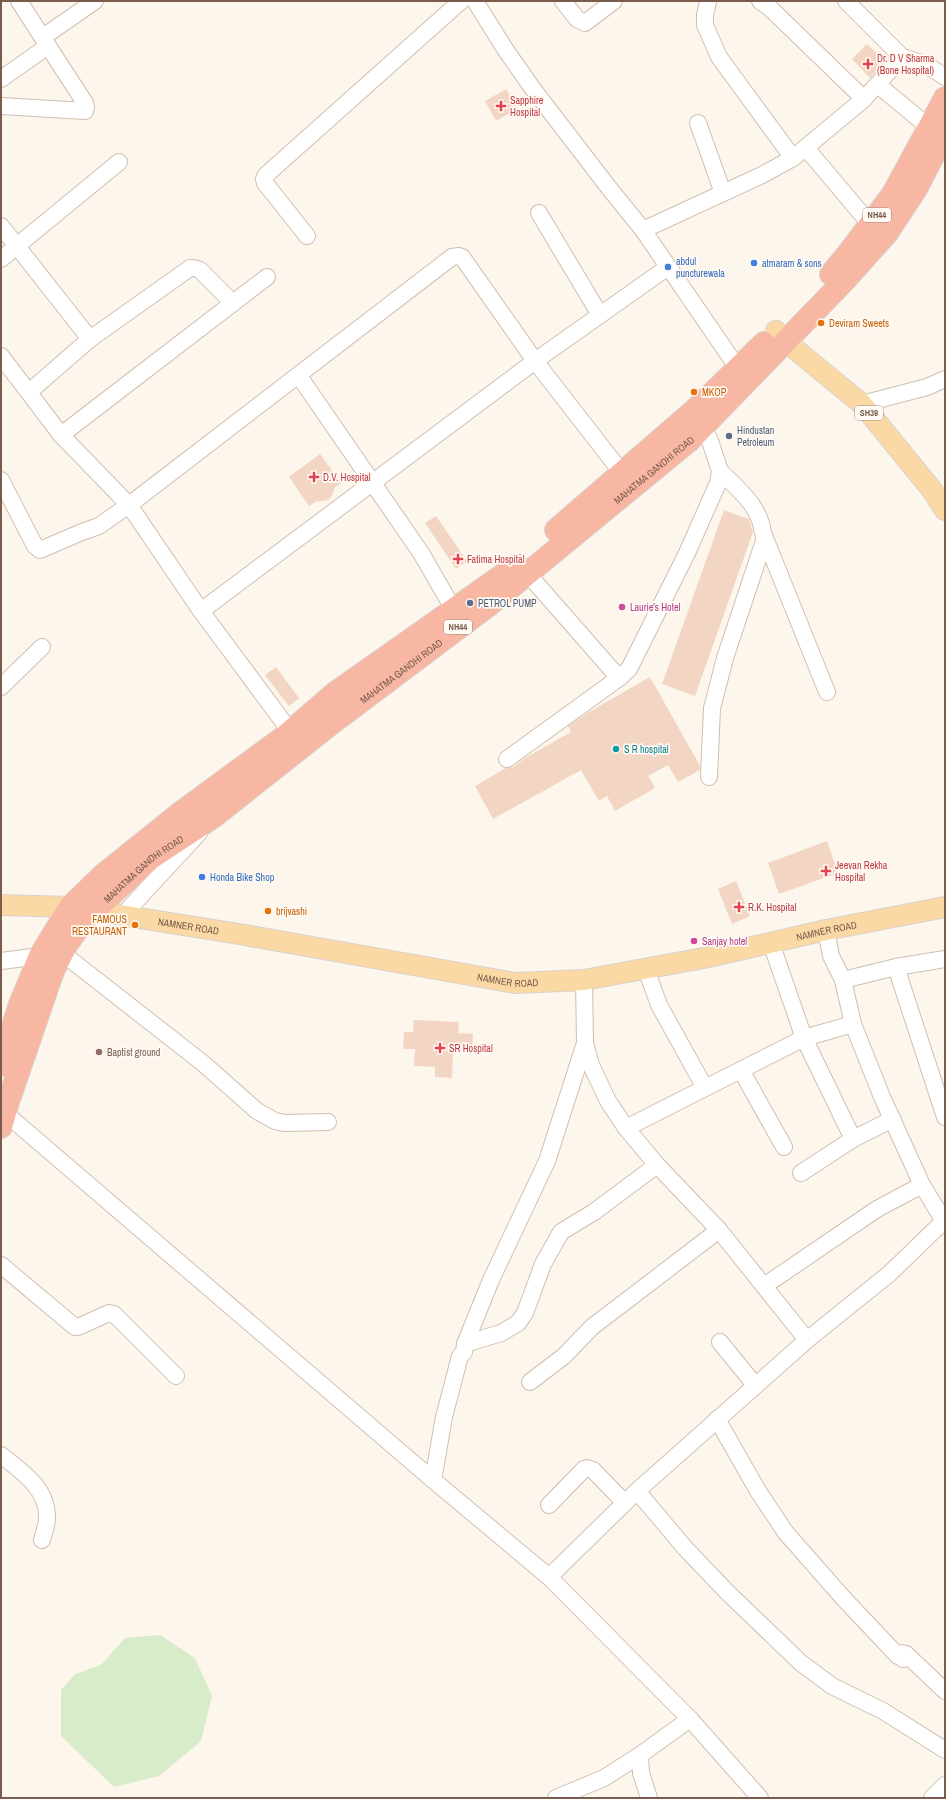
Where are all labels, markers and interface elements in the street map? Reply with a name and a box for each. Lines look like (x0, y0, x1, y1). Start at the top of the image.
place label: Dr. D V Sharma (Bone Hospital) (877, 52, 935, 77)
marker: Dr. D V Sharma (Bone Hospital) (862, 58, 874, 70)
place label: Sapphire Hospital (510, 94, 544, 119)
marker: Sapphire Hospital (495, 100, 507, 112)
road number: NH44 (863, 208, 891, 222)
place label: abdul puncturewala (676, 255, 725, 280)
place label: atmaram & sons (762, 257, 822, 270)
marker: atmaram & sons (749, 258, 759, 268)
marker: abdul puncturewala (663, 262, 673, 272)
place label: Deviram Sweets (829, 317, 889, 330)
marker: Deviram Sweets (816, 318, 826, 328)
place label: MKOP (702, 386, 727, 399)
marker: MKOP (689, 387, 699, 397)
road number: SH39 (855, 406, 883, 420)
place label: Hindustan Petroleum (737, 424, 775, 449)
marker: Hindustan Petroleum (724, 431, 734, 441)
street label: MAHATMA GANDHI ROAD (611, 434, 697, 507)
marker: D.V. Hospital (308, 471, 320, 483)
place label: D.V. Hospital (323, 471, 371, 484)
marker: Fatima Hospital (452, 553, 464, 565)
place label: Fatima Hospital (467, 553, 525, 566)
place label: PETROL PUMP (478, 597, 537, 610)
marker: PETROL PUMP (465, 598, 475, 608)
place label: Laurie's Hotel (630, 601, 681, 614)
marker: Laurie's Hotel (617, 602, 627, 612)
road number: NH44 (444, 620, 472, 634)
street label: MAHATMA GANDHI ROAD (357, 636, 445, 707)
place label: S R hospital (624, 743, 669, 756)
marker: S R hospital (611, 744, 621, 754)
street label: MAHATMA GANDHI ROAD (101, 832, 186, 906)
place label: Jeevan Rekha Hospital (835, 859, 888, 884)
marker: Jeevan Rekha Hospital (820, 865, 832, 877)
place label: Honda Bike Shop (210, 871, 275, 884)
marker: Honda Bike Shop (197, 872, 207, 882)
marker: R.K. Hospital (733, 901, 745, 913)
place label: R.K. Hospital (748, 901, 796, 914)
place label: brijvashi (276, 905, 307, 918)
marker: brijvashi (263, 906, 273, 916)
place label: FAMOUS RESTAURANT (72, 913, 128, 938)
street label: NAMNER ROAD (157, 915, 220, 938)
street label: NAMNER ROAD (795, 918, 858, 944)
marker: FAMOUS RESTAURANT (130, 920, 140, 930)
place label: Sanjay hotel (702, 935, 747, 948)
marker: Sanjay hotel (689, 936, 699, 946)
street label: NAMNER ROAD (476, 970, 539, 990)
marker: SR Hospital (434, 1042, 446, 1054)
place label: SR Hospital (449, 1042, 493, 1055)
place label: Baptist ground (107, 1046, 160, 1059)
marker: Baptist ground (94, 1047, 104, 1057)

